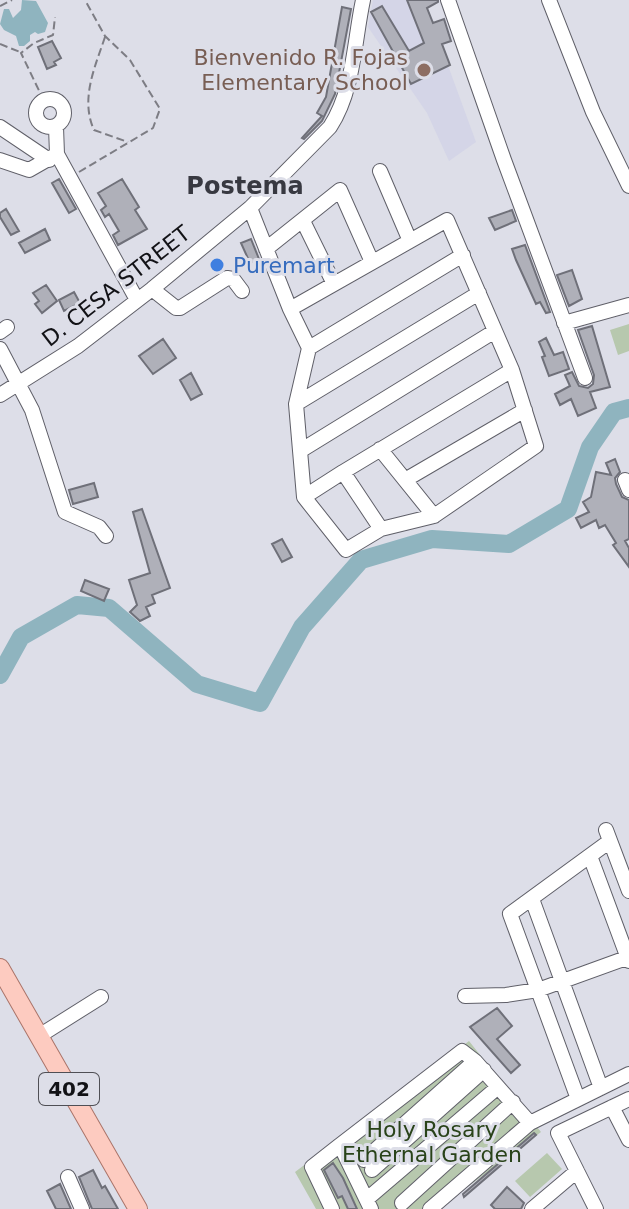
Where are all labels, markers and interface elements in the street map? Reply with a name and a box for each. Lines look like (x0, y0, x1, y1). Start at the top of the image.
place label: Bienvenido R. Fojas Elementary School (193, 45, 408, 95)
marker: Bienvenido R. Fojas Elementary School (415, 61, 433, 79)
district label: Postema (186, 172, 304, 200)
street label: D. CESA STREET (37, 220, 195, 351)
place label: Puremart (233, 253, 335, 278)
marker: Puremart (208, 256, 226, 274)
road number: 402 (39, 1073, 99, 1105)
park label: Holy Rosary Ethernal Garden (342, 1117, 522, 1167)

